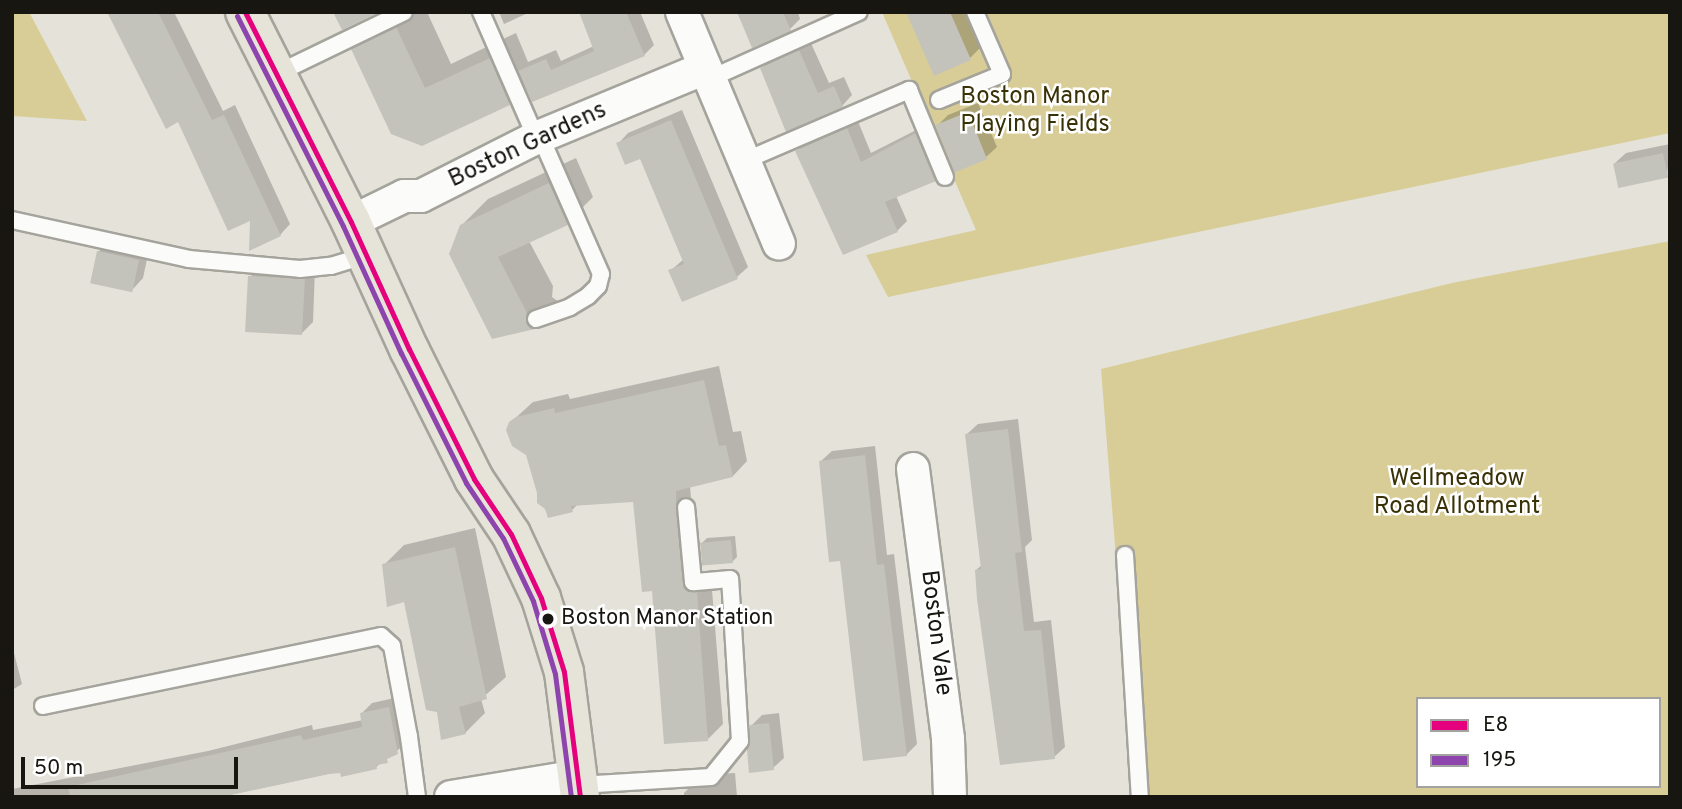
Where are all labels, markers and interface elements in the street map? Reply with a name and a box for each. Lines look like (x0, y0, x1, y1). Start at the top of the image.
park label: Boston Manor Playing Fields (960, 84, 1110, 140)
street label: Boston Gardens (444, 97, 612, 195)
park label: Wellmeadow Road Allotment (1373, 466, 1541, 522)
street label: Boston Vale (913, 568, 957, 698)
place label: Boston Manor Station (561, 606, 773, 632)
marker: Boston Manor Station (541, 612, 555, 626)
legend (1416, 697, 1661, 788)
text: E8 (1483, 712, 1508, 739)
scale bar (24, 742, 242, 786)
text: 195 (1483, 747, 1516, 774)
text: 50 m (34, 755, 83, 782)

